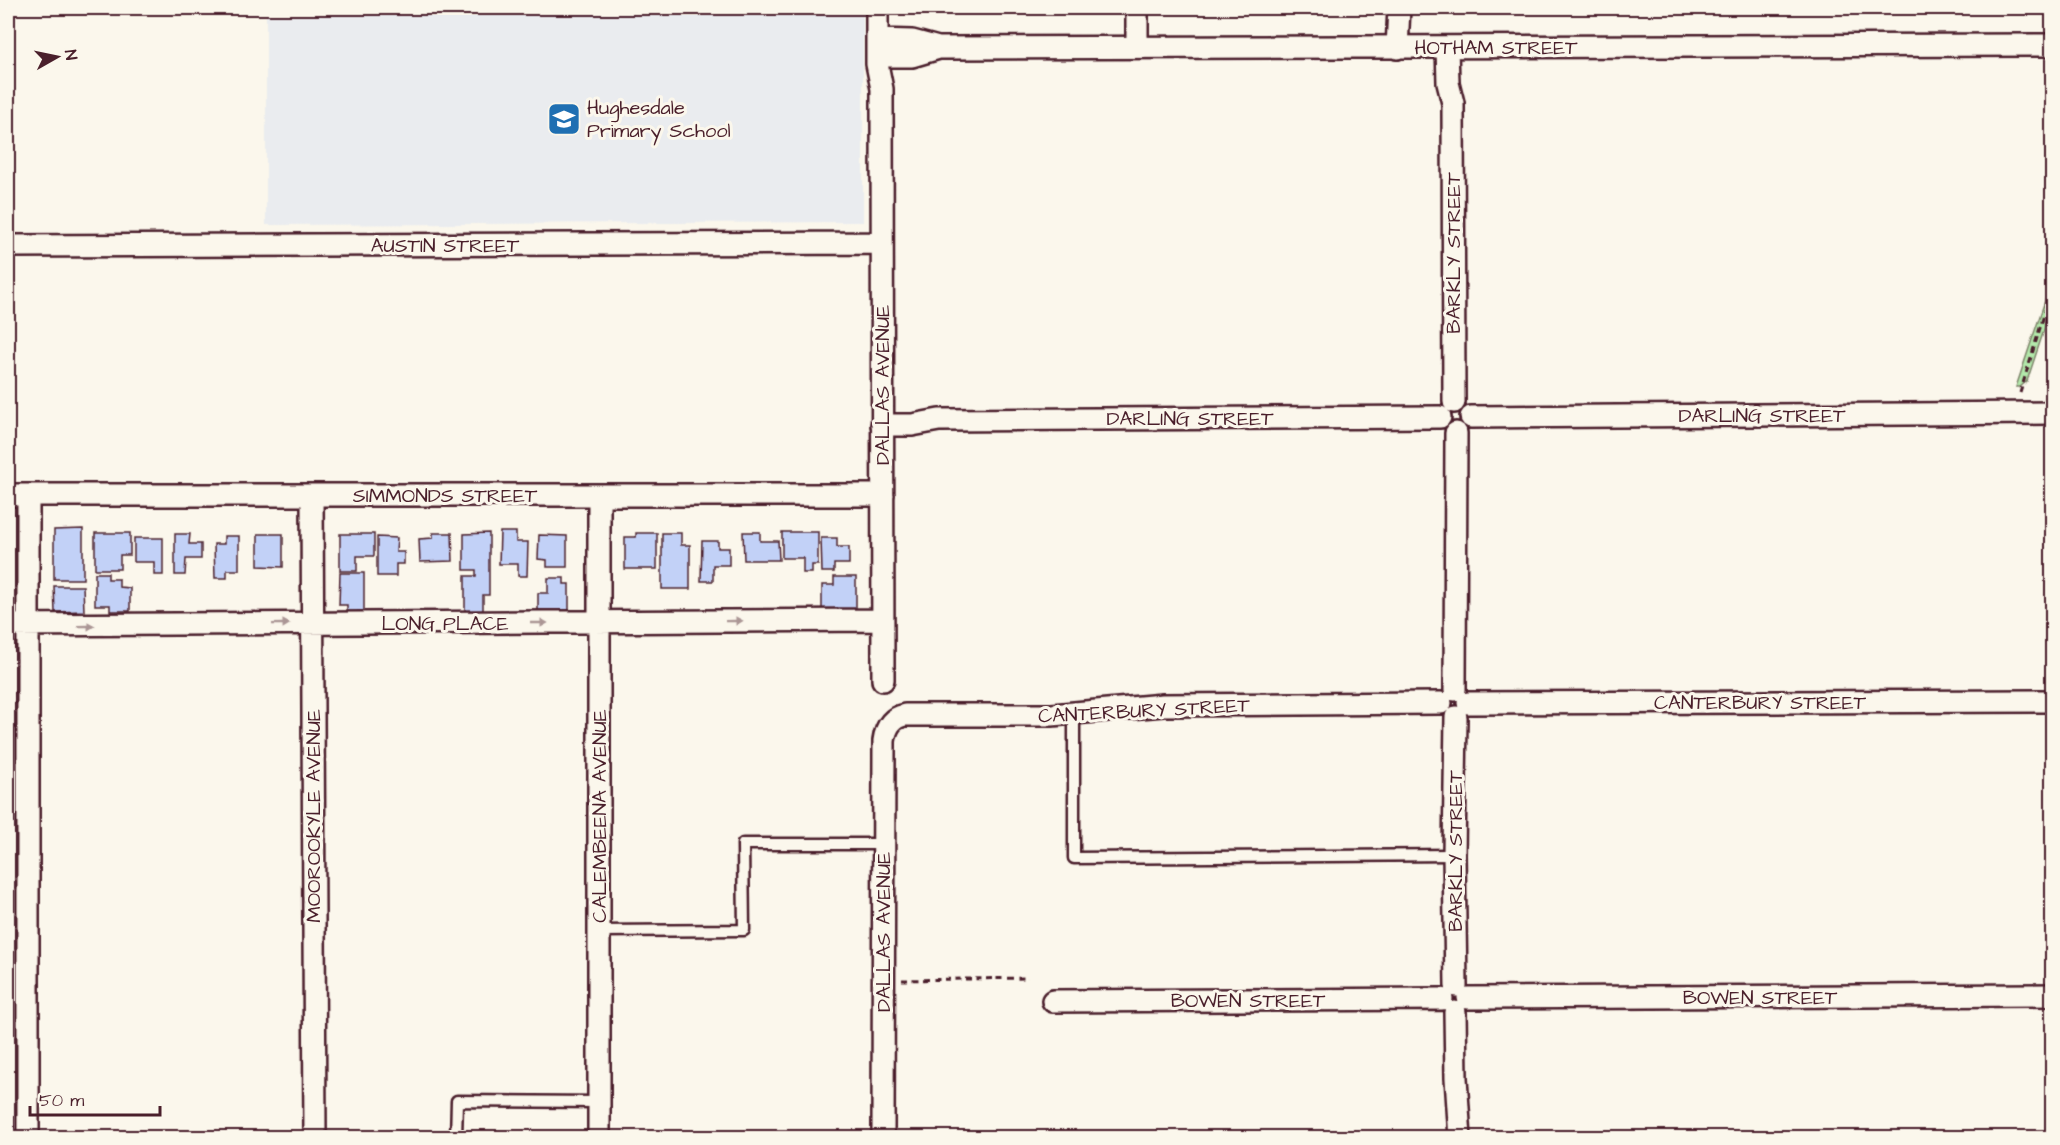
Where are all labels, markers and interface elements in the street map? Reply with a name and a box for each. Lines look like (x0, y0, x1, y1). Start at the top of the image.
north arrow (27, 27, 87, 87)
street label: HOTHAM STREET (1414, 34, 1578, 62)
text: N (59, 48, 82, 61)
place label: Hughesdale Primary School (587, 94, 731, 146)
school or university icon: Hughesdale Primary School (546, 101, 582, 137)
street label: BARKLY STREET (1440, 172, 1468, 334)
street label: AUSTIN STREET (371, 232, 520, 260)
street label: DALLAS AVENUE (869, 305, 897, 465)
street label: DARLING STREET (1678, 402, 1846, 430)
street label: DARLING STREET (1106, 405, 1274, 433)
street label: SIMMONDS STREET (353, 482, 538, 510)
street label: LONG PLACE (381, 610, 509, 638)
one-way arrow (724, 616, 743, 626)
one-way arrow (529, 618, 548, 628)
one-way arrow (271, 619, 290, 629)
one-way arrow (76, 621, 95, 631)
street label: CANTERBURY STREET (1654, 689, 1867, 717)
street label: CANTERBURY STREET (1037, 691, 1251, 731)
street label: MOOROOKYLE AVENUE (300, 709, 328, 923)
street label: CALEMBEENA AVENUE (586, 709, 614, 923)
street label: BARKLY STREET (1442, 770, 1470, 932)
street label: DALLAS AVENUE (870, 852, 898, 1012)
street label: BOWEN STREET (1683, 984, 1838, 1012)
street label: BOWEN STREET (1171, 987, 1326, 1015)
scale bar (30, 1079, 160, 1117)
text: 50 m (39, 1088, 84, 1113)

